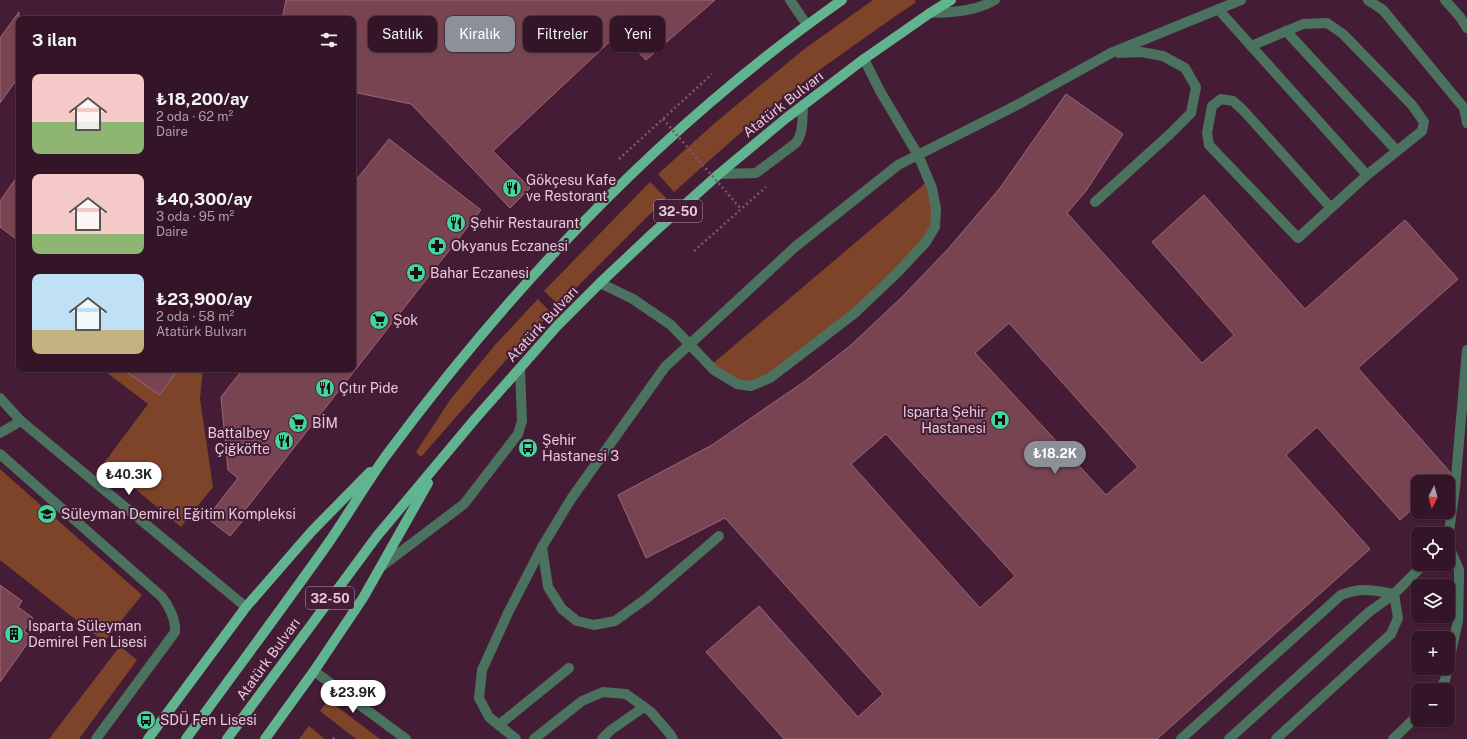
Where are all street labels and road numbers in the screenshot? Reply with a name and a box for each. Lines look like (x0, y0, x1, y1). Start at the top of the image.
street label: Atatürk Bulvarı (740, 68, 826, 140)
road number: 32-50 (654, 200, 702, 222)
street label: Atatürk Bulvarı (503, 283, 581, 365)
road number: 32-50 (306, 587, 354, 609)
street label: Atatürk Bulvarı (233, 615, 303, 703)

